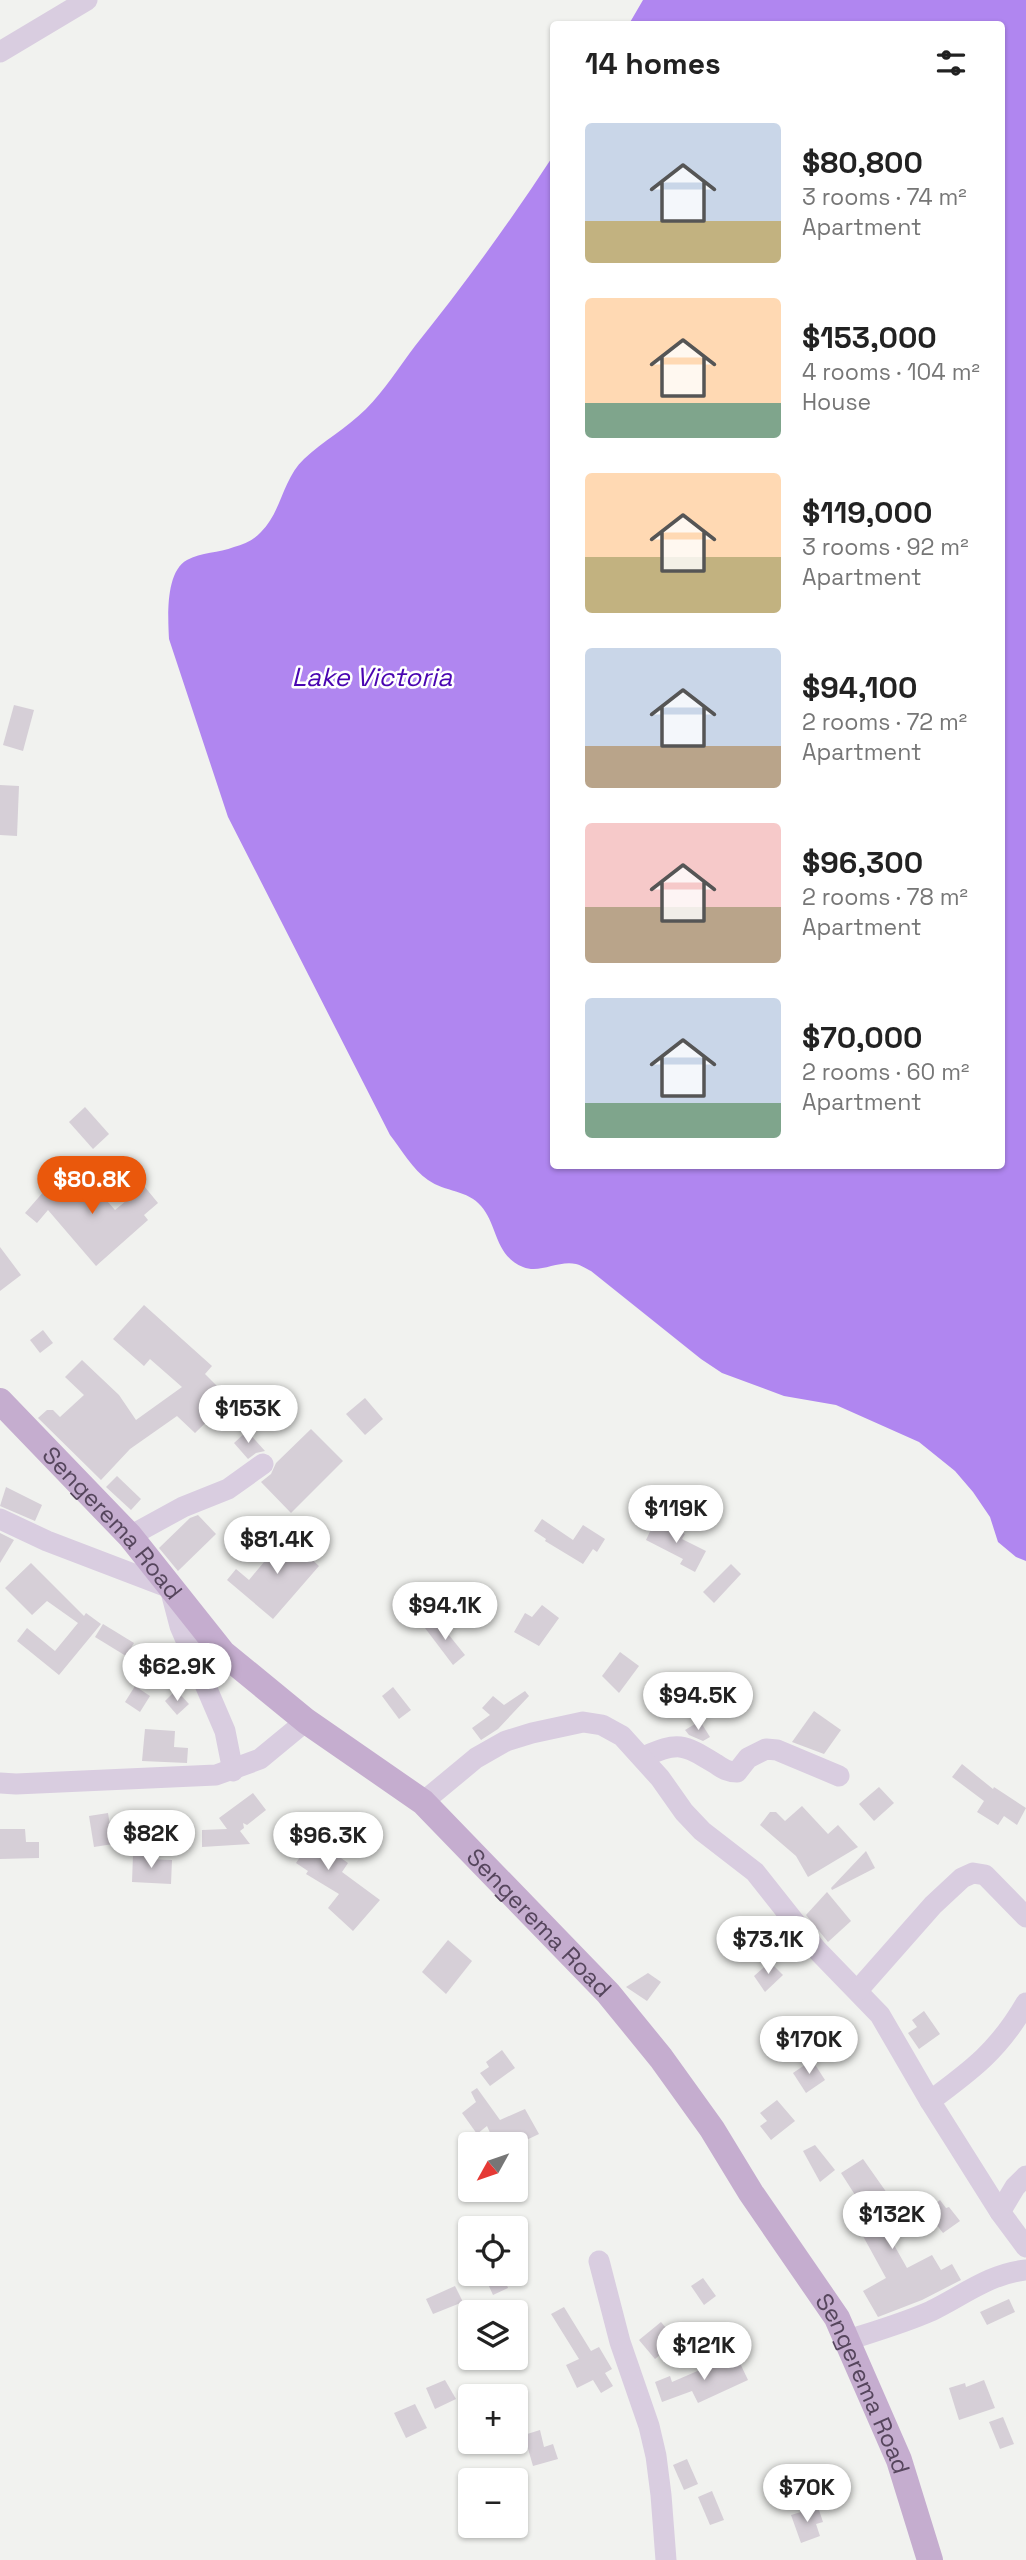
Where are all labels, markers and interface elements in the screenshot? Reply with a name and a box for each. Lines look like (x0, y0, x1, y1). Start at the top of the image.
text: 14 homes (585, 44, 721, 83)
icon: filters (932, 44, 970, 82)
text: $80,800 (802, 143, 923, 182)
icon: home (641, 151, 725, 235)
text: 3 rooms · 74 m² (802, 182, 967, 212)
text: Apartment (802, 212, 922, 242)
text: $153,000 (802, 318, 937, 357)
icon: home (641, 326, 725, 410)
text: 4 rooms · 104 m² (802, 357, 980, 387)
text: House (802, 387, 871, 417)
text: $119,000 (802, 493, 932, 532)
icon: home (641, 501, 725, 585)
text: 3 rooms · 92 m² (802, 532, 969, 562)
text: Apartment (802, 562, 922, 592)
water label: Lake Victoria (292, 660, 453, 694)
text: $94,100 (802, 668, 918, 707)
icon: home (641, 676, 725, 760)
text: 2 rooms · 72 m² (802, 707, 967, 737)
text: Apartment (802, 737, 922, 767)
text: $96,300 (802, 843, 923, 882)
icon: home (641, 851, 725, 935)
text: 2 rooms · 78 m² (802, 882, 968, 912)
text: Apartment (802, 912, 922, 942)
text: $70,000 (802, 1018, 923, 1057)
icon: home (641, 1026, 725, 1110)
text: 2 rooms · 60 m² (802, 1057, 969, 1087)
text: Apartment (802, 1087, 922, 1117)
pin: $80.8K (35, 1156, 149, 1216)
text: $80.8K (53, 1164, 131, 1194)
pin: $153K (199, 1386, 297, 1445)
text: $153K (215, 1393, 281, 1423)
street label: Sengerema Road (36, 1439, 190, 1605)
pin: $119K (627, 1486, 725, 1545)
text: $119K (644, 1493, 708, 1523)
pin: $81.4K (220, 1516, 334, 1576)
text: $81.4K (240, 1524, 314, 1554)
pin: $94.1K (388, 1582, 502, 1642)
text: $94.1K (408, 1590, 482, 1620)
pin: $62.9K (120, 1644, 234, 1703)
text: $62.9K (138, 1651, 216, 1681)
pin: $94.5K (641, 1672, 755, 1732)
text: $94.5K (659, 1680, 737, 1710)
pin: $82K (110, 1811, 192, 1870)
pin: $96.3K (271, 1812, 385, 1872)
text: $82K (123, 1818, 179, 1848)
text: $96.3K (289, 1820, 367, 1850)
street label: Sengerema Road (460, 1841, 619, 2003)
pin: $73.1K (711, 1916, 825, 1976)
text: $73.1K (732, 1924, 804, 1954)
pin: $170K (760, 2016, 858, 2076)
text: $170K (776, 2024, 842, 2054)
north arrow (458, 2132, 528, 2202)
map controls (458, 2132, 528, 2538)
pin: $132K (843, 2192, 941, 2251)
text: $132K (859, 2199, 925, 2229)
button: locate (458, 2216, 528, 2286)
street label: Sengerema Road (809, 2287, 918, 2478)
button: layers (458, 2300, 528, 2370)
pin: $121K (655, 2322, 753, 2382)
text: $121K (673, 2330, 735, 2360)
button: + (458, 2384, 528, 2454)
pin: $70K (766, 2464, 848, 2524)
button: − (458, 2468, 528, 2538)
text: $70K (779, 2472, 835, 2502)

